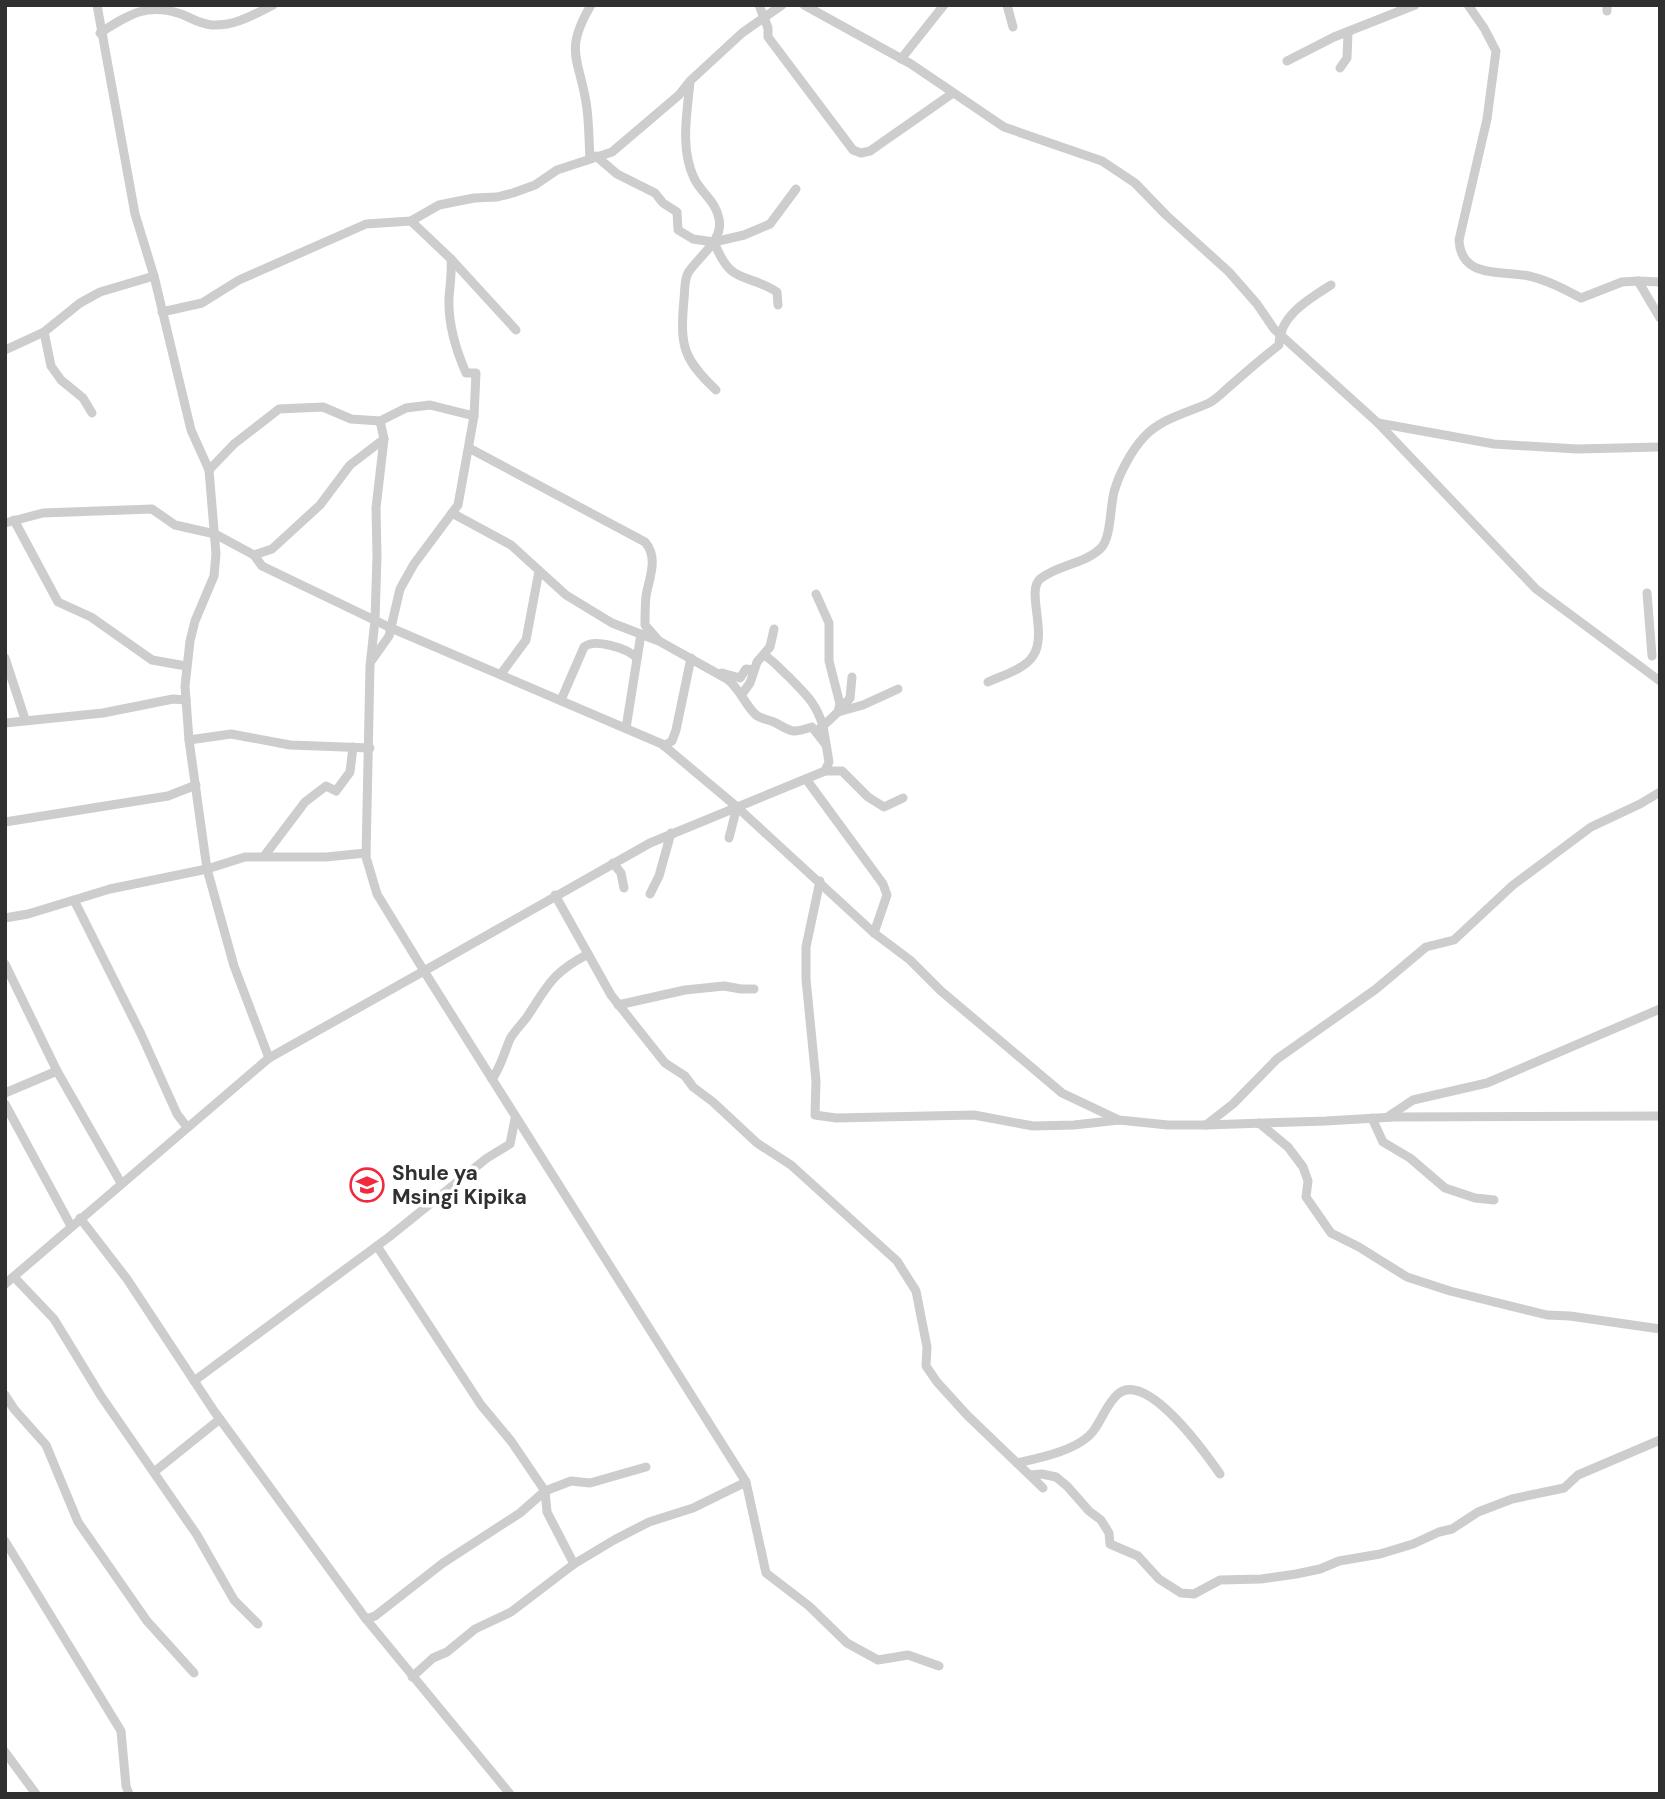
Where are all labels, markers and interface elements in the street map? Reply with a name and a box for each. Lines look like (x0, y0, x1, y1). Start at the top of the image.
place label: Shule ya Msingi Kipika (392, 1159, 527, 1211)
school or university icon: Shule ya Msingi Kipika (348, 1166, 386, 1204)

